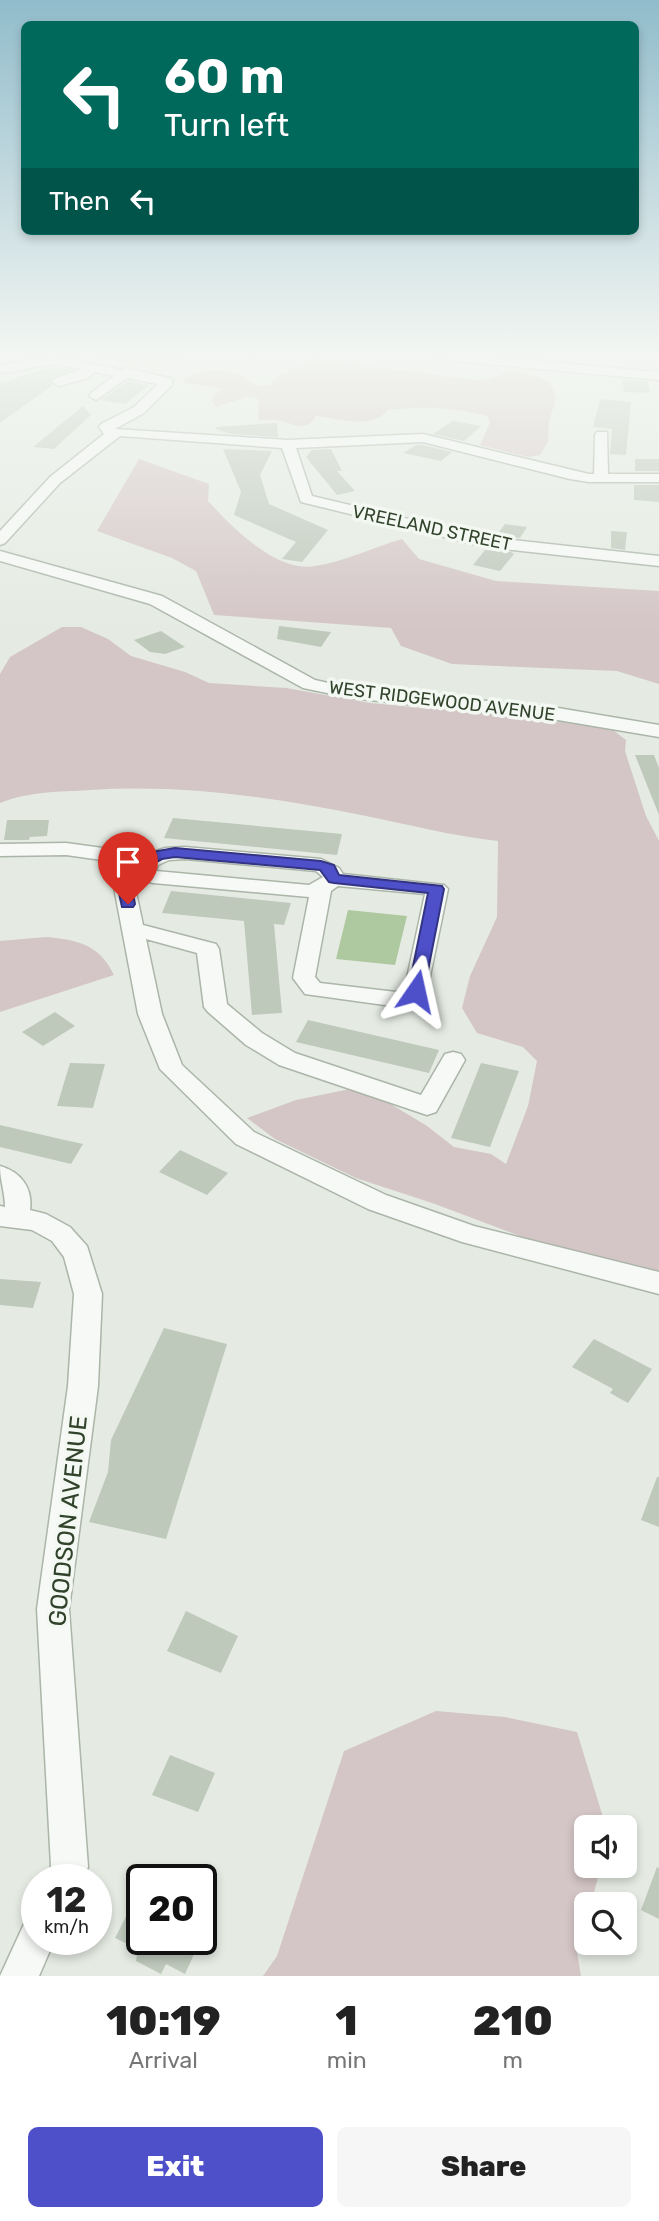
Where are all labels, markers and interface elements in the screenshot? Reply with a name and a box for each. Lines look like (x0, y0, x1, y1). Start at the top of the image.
text: 60 m (164, 47, 285, 105)
icon: left (49, 49, 140, 140)
text: Turn left (164, 106, 289, 144)
icon: left (124, 182, 162, 220)
text: Then (49, 186, 110, 217)
street label: VREELAND STREET (350, 500, 514, 556)
street label: WEST RIDGEWOOD AVENUE (328, 676, 556, 726)
pin (98, 832, 158, 904)
icon: arrive (109, 843, 147, 881)
position arrow (379, 954, 453, 1028)
street label: GOODSON AVENUE (43, 1414, 93, 1628)
map controls (574, 1815, 637, 1955)
button: sound (574, 1815, 637, 1878)
speed limit sign: 20 (126, 1864, 217, 1955)
text: 12 (46, 1879, 87, 1921)
button: search (574, 1892, 637, 1955)
text: km/h (44, 1916, 89, 1938)
text: 10:19 (106, 1996, 221, 2046)
text: 1 (336, 1996, 358, 2046)
text: 210 (473, 1996, 553, 2046)
text: Arrival (129, 2046, 198, 2074)
text: min (327, 2046, 367, 2074)
text: m (503, 2046, 523, 2074)
button: Exit (28, 2127, 323, 2207)
button: Share (337, 2127, 631, 2207)

